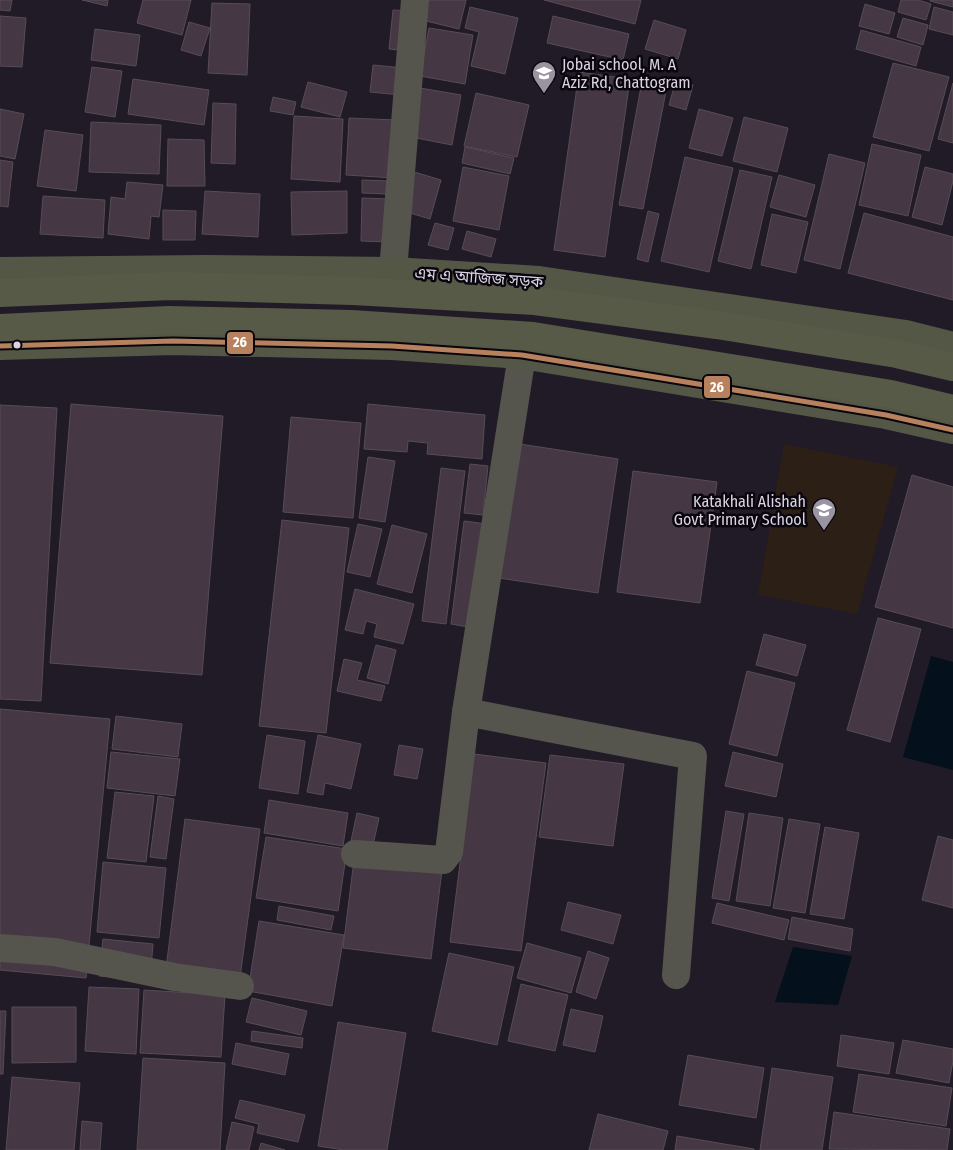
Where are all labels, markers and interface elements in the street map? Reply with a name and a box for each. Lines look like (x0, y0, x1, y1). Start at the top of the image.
place label: Jobai school, M. A Aziz Rd, Chattogram (562, 55, 691, 92)
school or university icon: Jobai school, M. A Aziz Rd, Chattogram (531, 60, 557, 94)
street label: এম এ আজিজ সড়ক (414, 264, 545, 292)
line badge: 26 (226, 331, 254, 355)
text: 26 (232, 334, 247, 351)
unlabelled marker (12, 340, 22, 350)
line badge: 26 (703, 375, 731, 399)
text: 26 (709, 379, 724, 396)
place label: Katakhali Alishah Govt Primary School (674, 492, 806, 529)
school or university icon: Katakhali Alishah Govt Primary School (811, 497, 837, 531)

